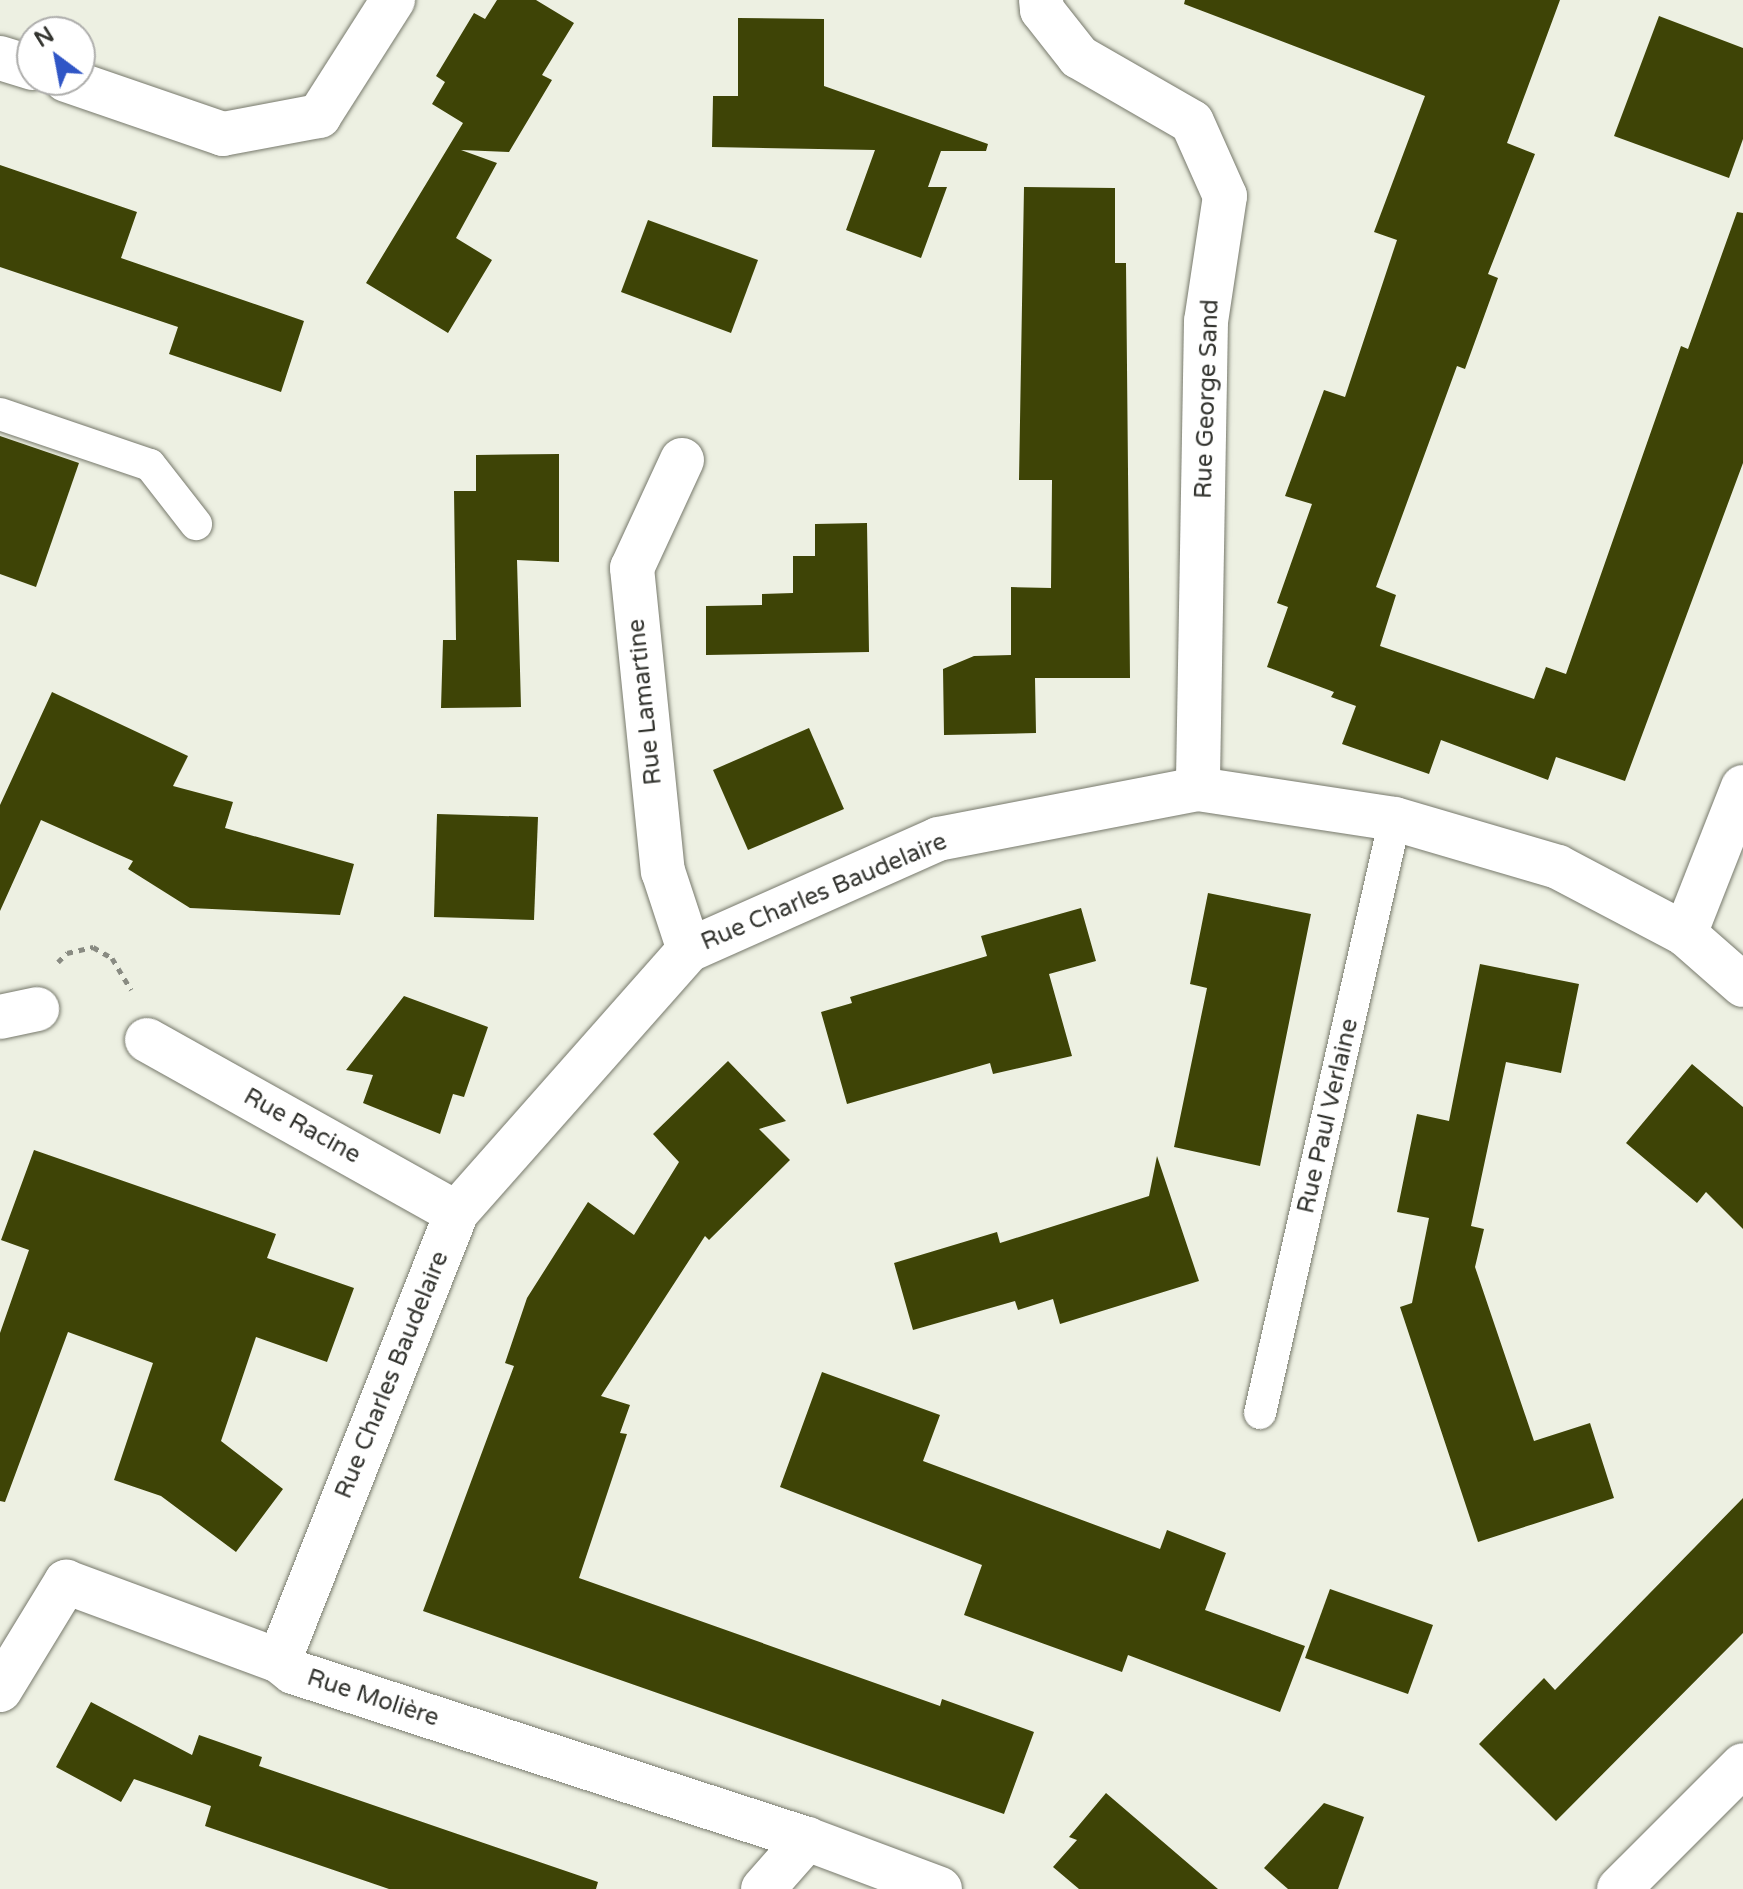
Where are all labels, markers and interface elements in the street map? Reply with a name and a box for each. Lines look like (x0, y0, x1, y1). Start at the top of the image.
north arrow (16, 16, 96, 96)
text: N (30, 22, 59, 53)
street label: Rue George Sand (1189, 299, 1225, 499)
street label: Rue Lamartine (622, 618, 668, 786)
street label: Rue Charles Baudelaire (697, 827, 951, 957)
street label: Rue Paul Verlaine (1292, 1016, 1364, 1216)
street label: Rue Racine (239, 1082, 365, 1170)
street label: Rue Charles Baudelaire (329, 1247, 455, 1503)
street label: Rue Molière (303, 1663, 443, 1733)

